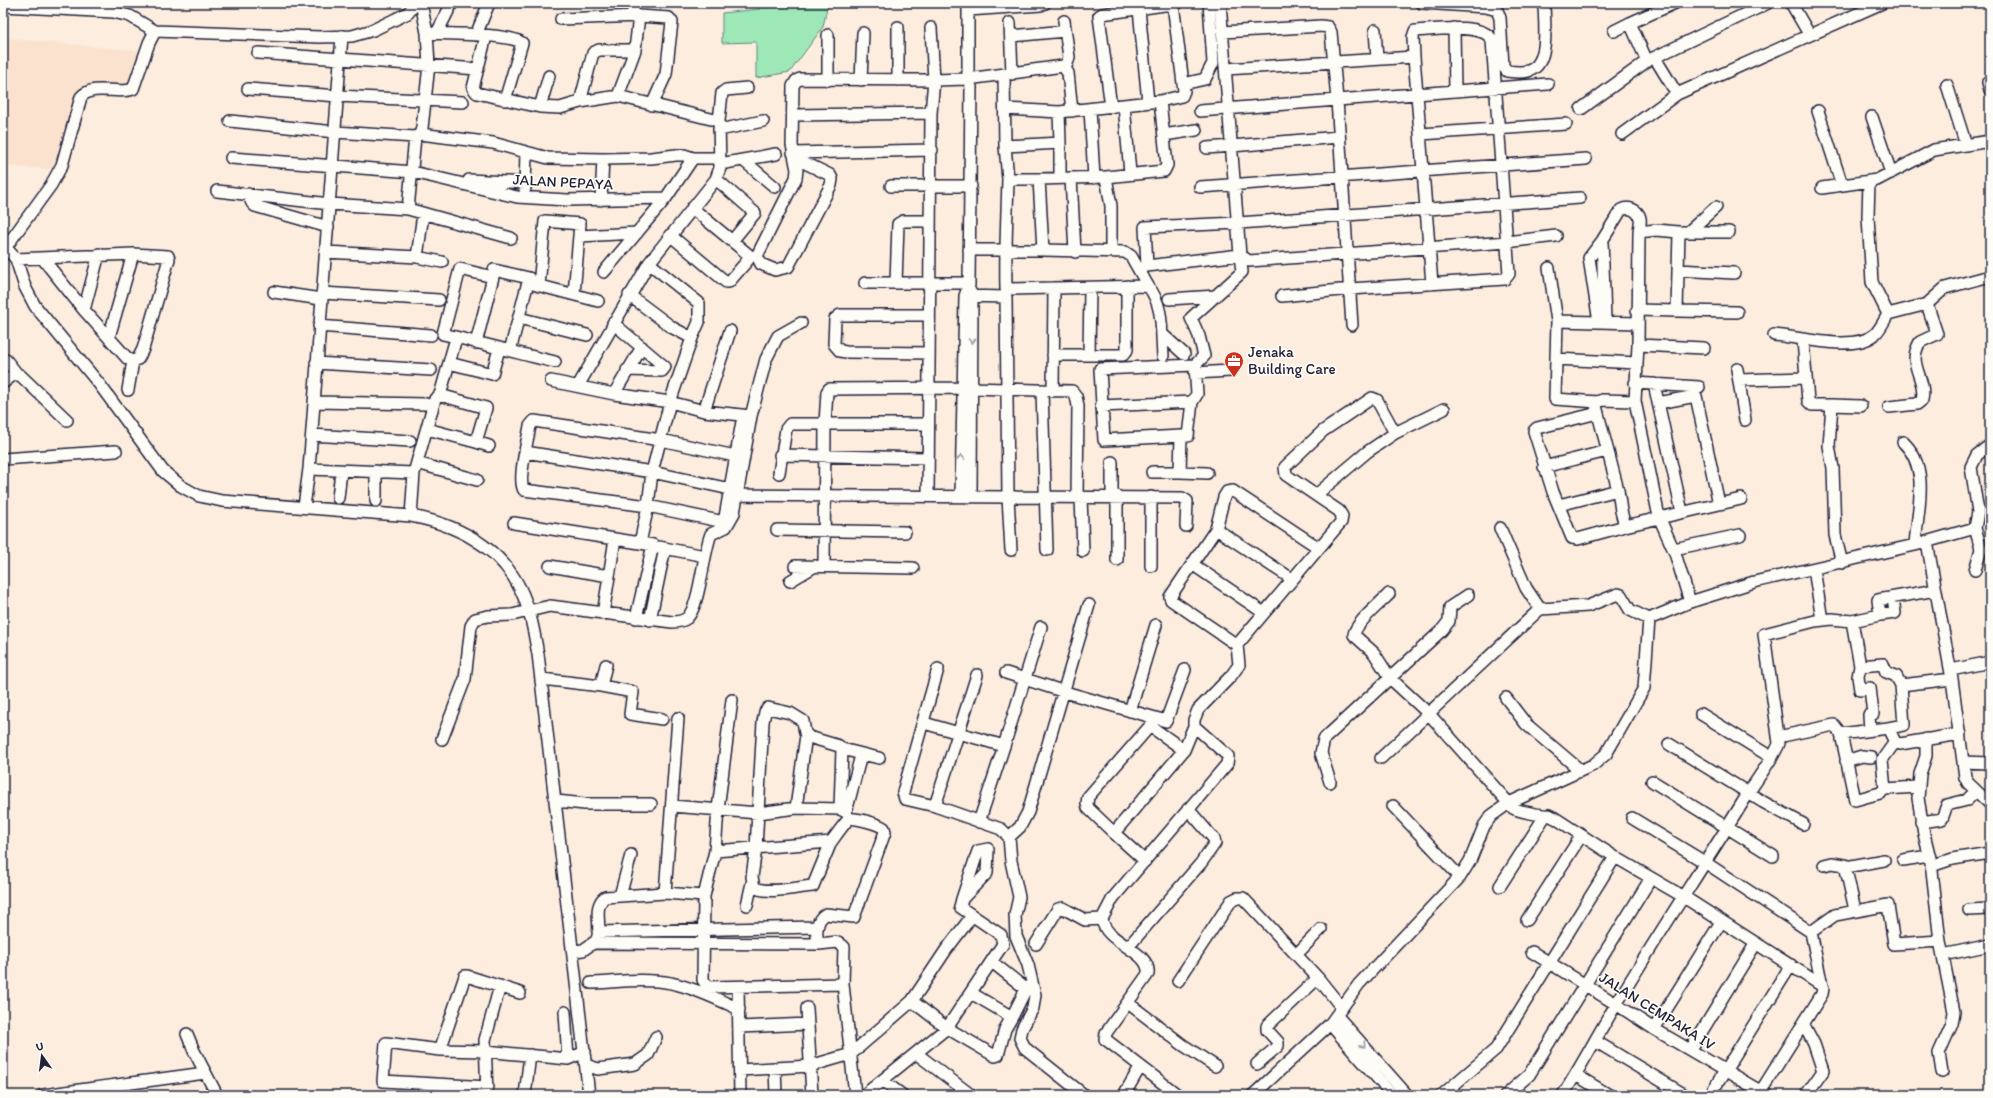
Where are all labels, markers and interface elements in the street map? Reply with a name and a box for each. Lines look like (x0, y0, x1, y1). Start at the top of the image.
street label: JALAN PEPAYA (512, 170, 614, 194)
one-way arrow (968, 338, 976, 344)
place label: Jenaka Building Care (1248, 343, 1336, 378)
office icon: Jenaka Building Care (1223, 350, 1245, 378)
one-way arrow (957, 454, 965, 460)
street label: JALAN CEMPAKA IV (1596, 968, 1718, 1054)
north arrow (22, 1036, 62, 1076)
text: U (35, 1040, 45, 1054)
one-way arrow (1358, 1040, 1365, 1047)

